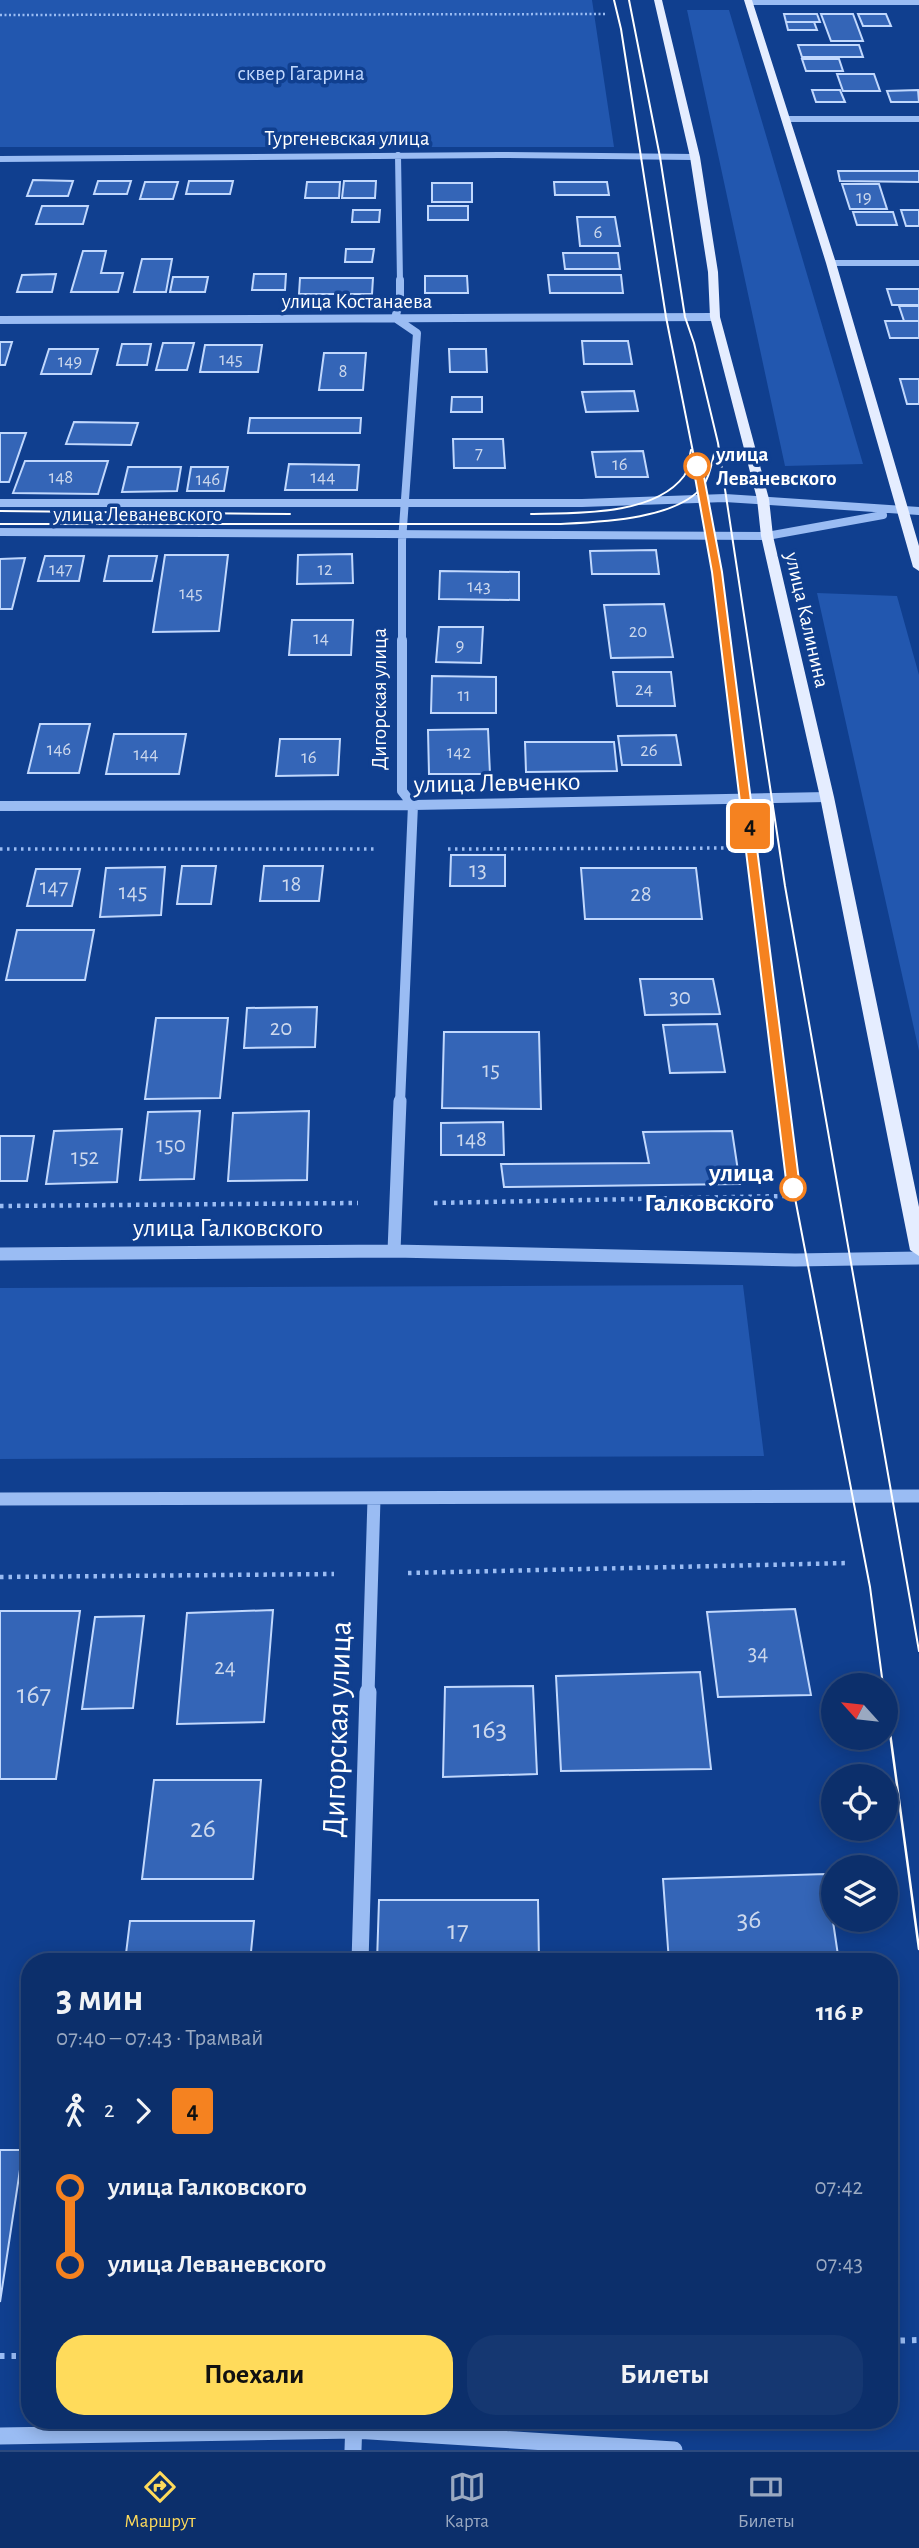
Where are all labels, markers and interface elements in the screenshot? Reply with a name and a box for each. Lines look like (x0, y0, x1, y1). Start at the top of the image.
park label: сквер Гагарина (237, 63, 365, 84)
street label: Тургеневская улица (264, 128, 430, 149)
house number: 19 (856, 188, 872, 207)
house number: 6 (594, 223, 603, 242)
street label: улица Костанаева (281, 291, 433, 312)
house number: 145 (219, 350, 243, 369)
house number: 149 (58, 352, 82, 371)
house number: 8 (338, 362, 348, 381)
house number: 7 (475, 444, 483, 463)
place label: улица Леваневского (715, 444, 837, 489)
marker: улица Леваневского (684, 453, 710, 479)
house number: 16 (612, 455, 628, 474)
house number: 148 (49, 468, 73, 487)
house number: 144 (311, 468, 335, 487)
house number: 146 (196, 470, 220, 489)
street label: улица Леваневского (52, 504, 223, 525)
street label: улица Калинина (781, 549, 833, 690)
house number: 147 (49, 560, 73, 579)
house number: 12 (317, 560, 333, 579)
house number: 143 (467, 577, 491, 596)
house number: 145 (179, 584, 203, 603)
house number: 20 (629, 622, 647, 641)
street label: Дигорская улица (369, 628, 390, 770)
house number: 14 (313, 629, 329, 648)
house number: 9 (456, 636, 465, 655)
house number: 24 (635, 680, 653, 699)
house number: 11 (457, 686, 471, 705)
house number: 146 (47, 740, 71, 759)
house number: 26 (640, 741, 658, 760)
house number: 142 (447, 743, 472, 762)
house number: 144 (134, 745, 158, 764)
house number: 16 (301, 748, 317, 767)
street label: улица Левченко (412, 769, 581, 797)
line badge: 4 (727, 803, 773, 849)
text: 4 (744, 814, 756, 838)
house number: 13 (469, 859, 487, 882)
house number: 18 (283, 873, 301, 896)
house number: 147 (40, 876, 68, 899)
house number: 145 (119, 881, 147, 904)
house number: 28 (630, 883, 652, 906)
house number: 30 (669, 986, 691, 1009)
house number: 20 (270, 1017, 292, 1040)
house number: 15 (482, 1059, 500, 1082)
house number: 148 (457, 1128, 487, 1151)
house number: 150 (156, 1134, 186, 1157)
house number: 152 (71, 1146, 99, 1169)
place label: улица Галковского (644, 1160, 774, 1216)
marker: улица Галковского (780, 1175, 806, 1201)
street label: улица Галковского (132, 1215, 323, 1241)
street label: Дигорская улица (317, 1620, 357, 1838)
house number: 34 (748, 1642, 768, 1665)
house number: 24 (214, 1656, 236, 1679)
north arrow (821, 1673, 898, 1750)
map controls (821, 1673, 898, 1932)
house number: 167 (17, 1681, 51, 1709)
house number: 163 (473, 1716, 507, 1744)
button: locate (821, 1764, 898, 1841)
house number: 26 (190, 1815, 216, 1843)
button: layers (821, 1855, 898, 1932)
house number: 36 (737, 1906, 761, 1934)
house number: 17 (447, 1917, 469, 1945)
text: 3 мин (56, 1980, 143, 2018)
text: 116 ₽ (816, 1999, 863, 2025)
text: 07:40 – 07:43 · Трамвай (56, 2027, 264, 2050)
icon: walk (56, 2092, 94, 2130)
icon: forward (124, 2092, 162, 2130)
text: 2 (104, 2099, 114, 2122)
text: 4 (186, 2099, 199, 2123)
text: улица Галковского (108, 2174, 307, 2200)
text: 07:42 (814, 2176, 863, 2199)
text: улица Леваневского (108, 2251, 326, 2277)
text: 07:43 (815, 2253, 863, 2276)
button: Поехали (56, 2335, 453, 2415)
button: Билеты (467, 2335, 863, 2415)
tab: Маршрут (124, 2468, 196, 2533)
tab: Карта (444, 2468, 489, 2533)
tab: Билеты (738, 2468, 795, 2533)

